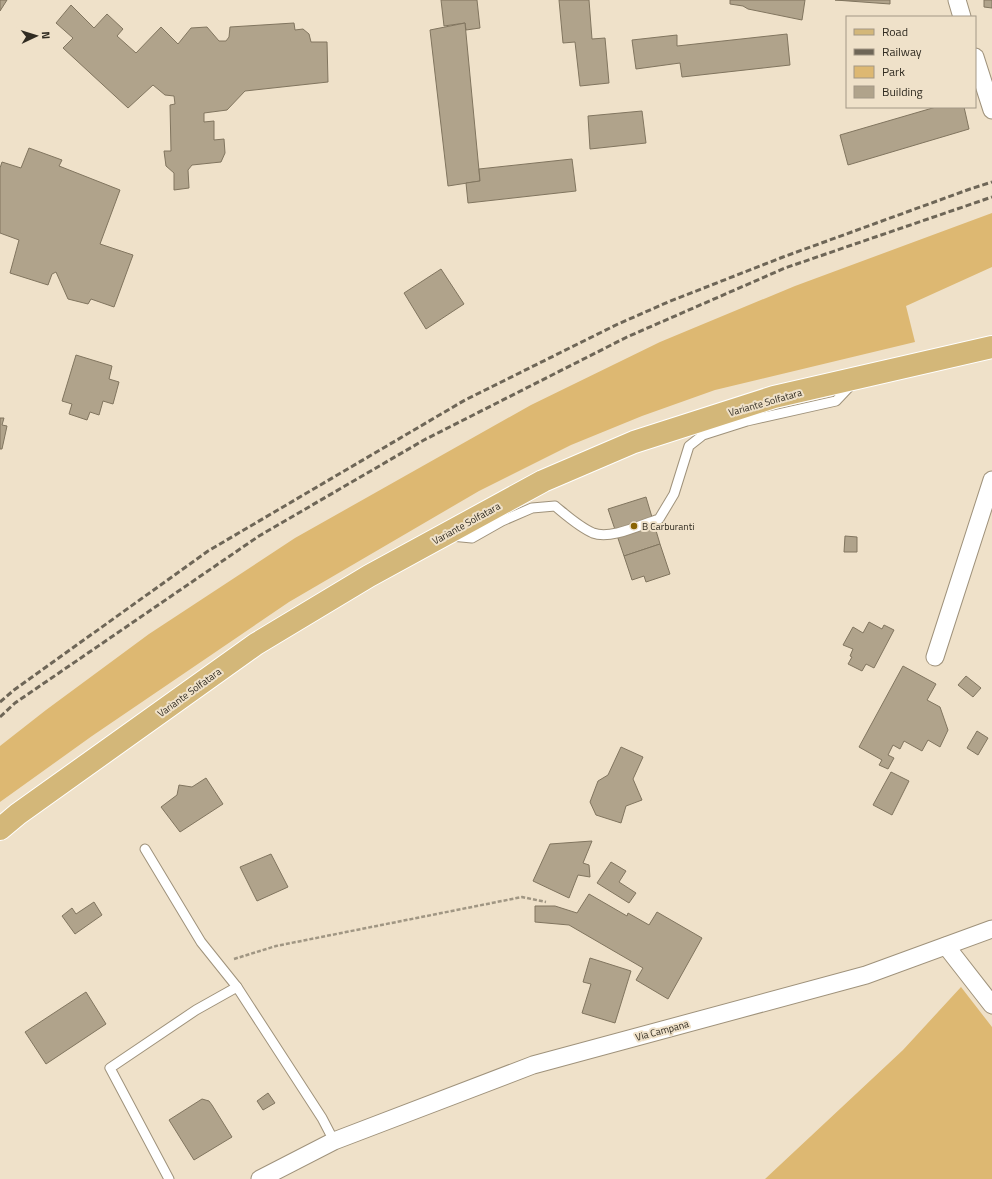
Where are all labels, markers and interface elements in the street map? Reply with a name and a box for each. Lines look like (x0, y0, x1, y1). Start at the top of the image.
north arrow (16, 16, 56, 56)
legend (846, 16, 976, 108)
text: Road (882, 22, 908, 41)
text: N (38, 31, 54, 40)
text: Railway (882, 42, 922, 61)
text: Park (882, 62, 905, 81)
text: Building (882, 82, 923, 101)
street label: Variante Solfatara (727, 385, 804, 420)
street label: Variante Solfatara (430, 499, 503, 548)
place label: B Carburanti (642, 519, 694, 534)
marker: B Carburanti (629, 521, 639, 531)
street label: Variante Solfatara (154, 664, 224, 721)
street label: Via Campana (634, 1016, 690, 1045)

